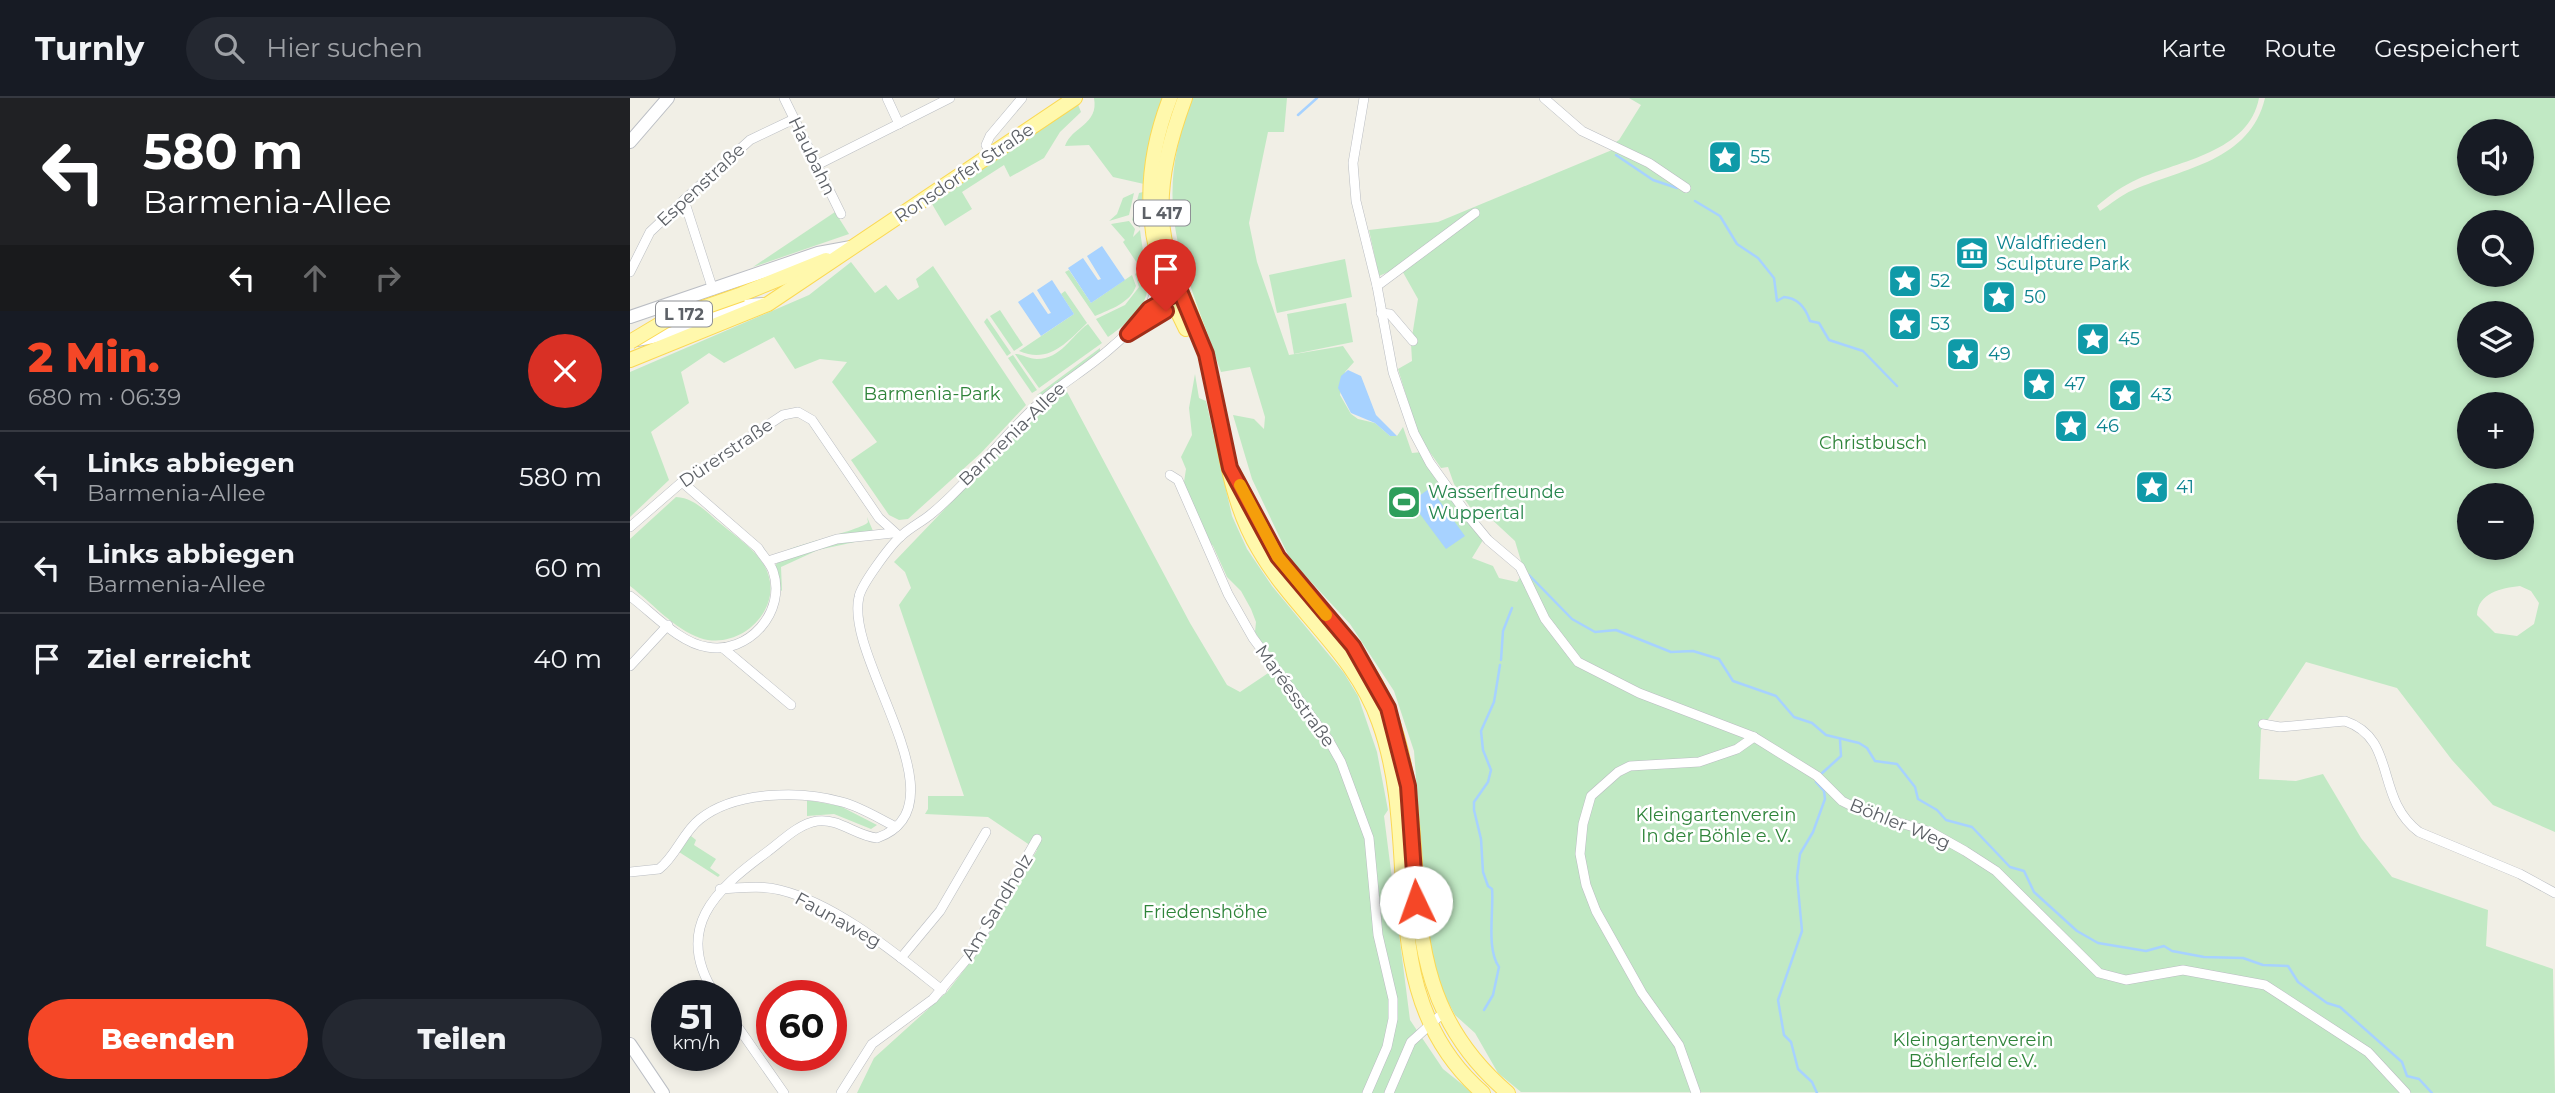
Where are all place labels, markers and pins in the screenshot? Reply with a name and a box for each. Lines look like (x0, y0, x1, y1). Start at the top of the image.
place icon: 55 (1706, 138, 1744, 176)
place label: 55 (1750, 146, 1770, 168)
place label: Waldfrieden Sculpture Park (1996, 232, 2130, 275)
museum icon: Waldfrieden Sculpture Park (1953, 234, 1991, 272)
pin (1136, 239, 1196, 311)
place icon: 52 (1886, 262, 1924, 300)
place label: 52 (1930, 270, 1950, 292)
place icon: 50 (1980, 278, 2018, 316)
place label: 50 (2024, 286, 2046, 308)
place icon: 53 (1886, 305, 1924, 343)
place label: 53 (1930, 313, 1950, 335)
place icon: 45 (2074, 320, 2112, 358)
place label: 45 (2118, 328, 2140, 350)
place icon: 49 (1944, 335, 1982, 373)
place label: 49 (1988, 343, 2011, 365)
place icon: 47 (2020, 365, 2058, 403)
place label: 47 (2064, 373, 2086, 395)
place icon: 43 (2106, 376, 2144, 414)
place label: 43 (2150, 384, 2172, 406)
place icon: 46 (2052, 407, 2090, 445)
place label: 46 (2096, 415, 2119, 437)
place icon: 41 (2133, 468, 2171, 506)
place label: 41 (2176, 476, 2194, 498)
place label: Wasserfreunde Wuppertal (1428, 481, 1565, 524)
sports icon: Wasserfreunde Wuppertal (1385, 483, 1423, 521)

